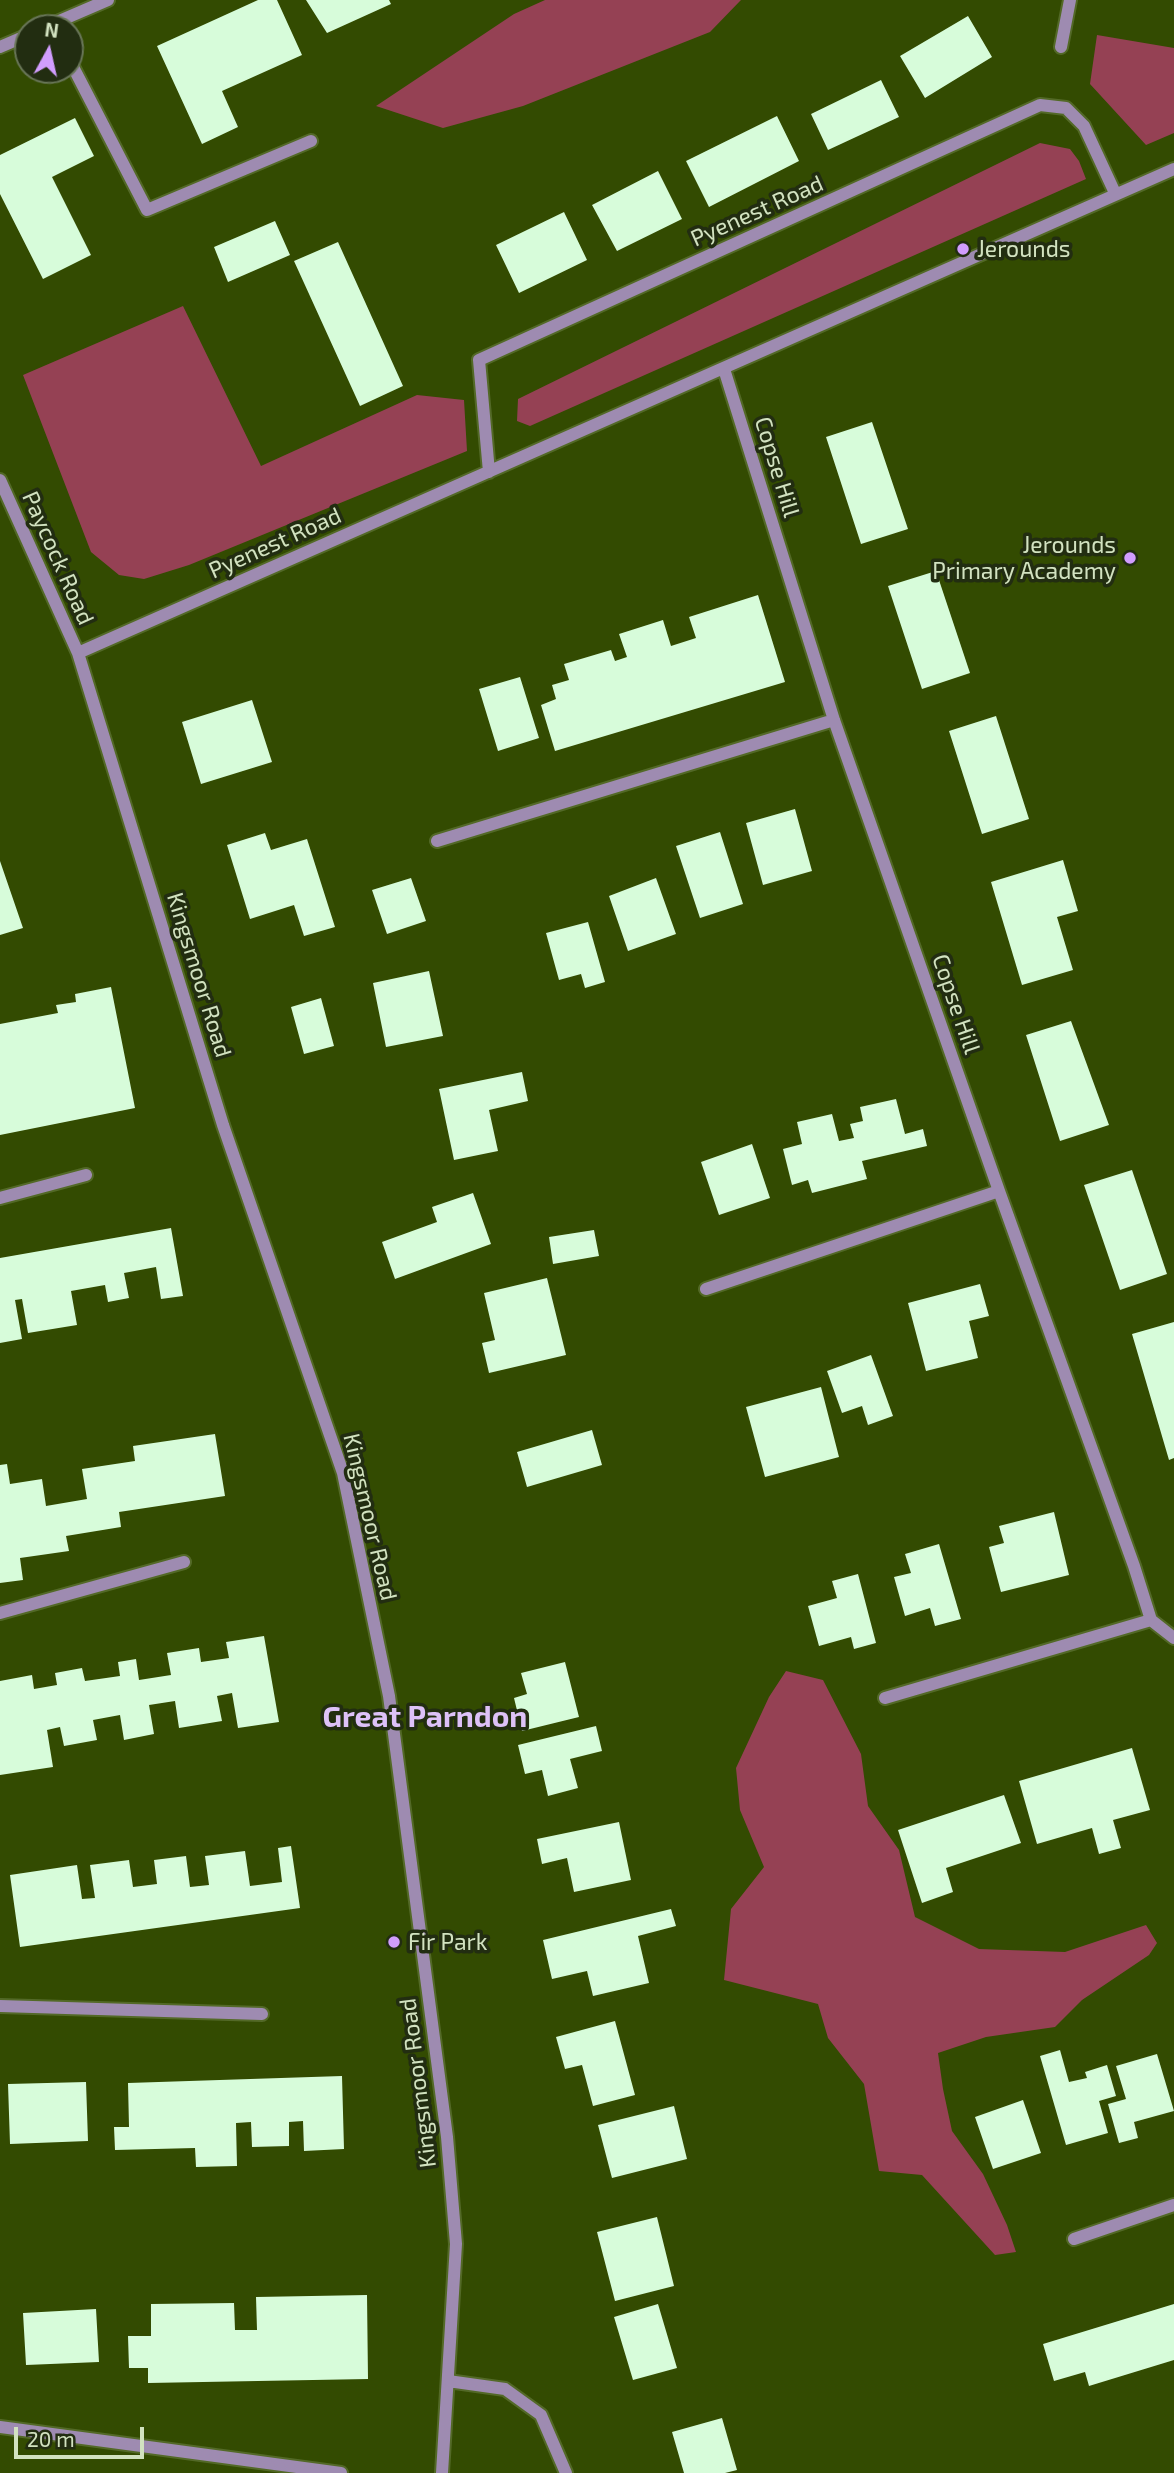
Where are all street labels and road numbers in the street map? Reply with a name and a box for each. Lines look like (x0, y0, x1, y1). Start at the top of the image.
street label: Pyenest Road (686, 169, 828, 253)
street label: Copse Hill (749, 414, 805, 520)
street label: Paycock Road (16, 487, 100, 629)
street label: Pyenest Road (204, 501, 346, 585)
street label: Kingsmoor Road (161, 889, 237, 1061)
street label: Copse Hill (926, 951, 986, 1057)
street label: Kingsmoor Road (337, 1431, 403, 1603)
street label: Kingsmoor Road (394, 1997, 442, 2169)

